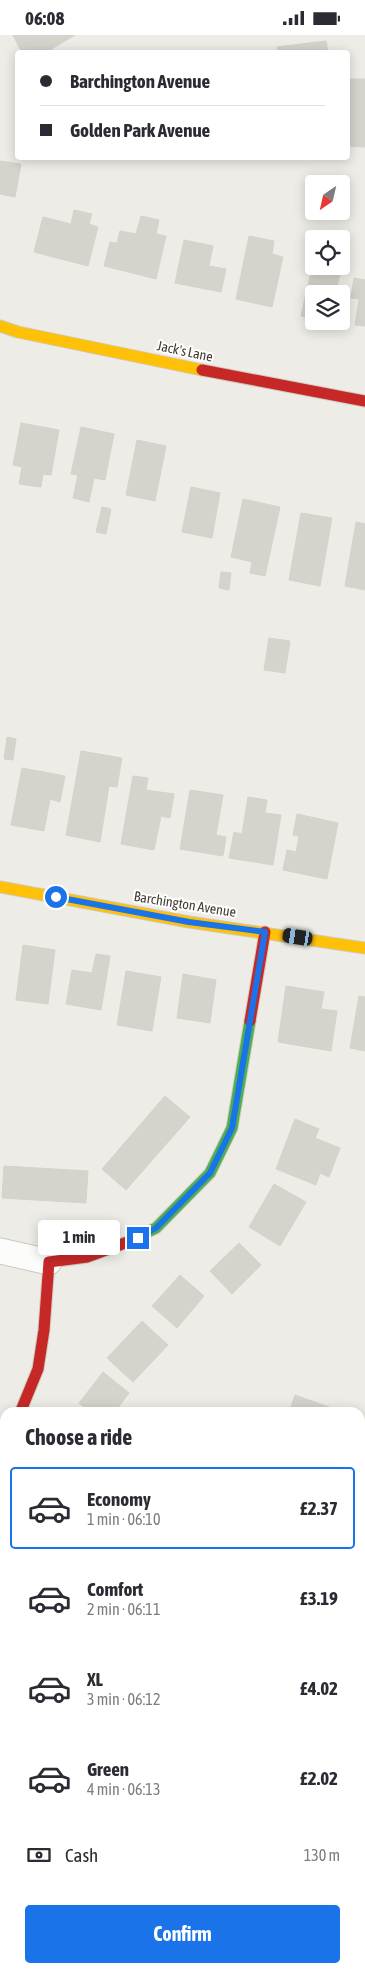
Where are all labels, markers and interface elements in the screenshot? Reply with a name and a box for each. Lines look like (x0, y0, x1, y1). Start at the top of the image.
text: 06:08 (25, 7, 64, 29)
text: Barchington Avenue (70, 70, 210, 92)
text: Golden Park Avenue (70, 119, 210, 141)
north arrow (305, 175, 350, 220)
map controls (305, 175, 350, 330)
button: locate (305, 230, 350, 275)
button: layers (305, 285, 350, 330)
street label: Jack's Lane (156, 337, 214, 365)
route start (45, 886, 67, 908)
street label: Barchington Avenue (133, 888, 237, 920)
car (282, 927, 313, 947)
callout: 1 min (38, 1221, 120, 1255)
route end (127, 1227, 149, 1249)
text: 1 min (63, 1228, 95, 1246)
text: Choose a ride (25, 1424, 132, 1450)
icon: car (27, 1486, 72, 1531)
text: Economy (87, 1488, 151, 1510)
text: £2.37 (300, 1497, 338, 1519)
text: 1 min · 06:10 (87, 1510, 160, 1528)
icon: car (27, 1576, 72, 1621)
text: Comfort (87, 1578, 143, 1600)
text: £3.19 (300, 1587, 338, 1609)
text: 2 min · 06:11 (87, 1600, 160, 1618)
icon: car (27, 1666, 72, 1711)
text: XL (87, 1668, 103, 1690)
text: £4.02 (300, 1677, 338, 1699)
text: 3 min · 06:12 (87, 1690, 160, 1708)
icon: car (27, 1756, 72, 1801)
text: Green (87, 1758, 129, 1780)
text: £2.02 (300, 1767, 338, 1789)
text: 4 min · 06:13 (87, 1780, 160, 1798)
icon: cash (25, 1841, 53, 1869)
text: Cash (65, 1844, 98, 1866)
text: 130 m (304, 1846, 340, 1864)
button: Confirm (25, 1905, 340, 1963)

